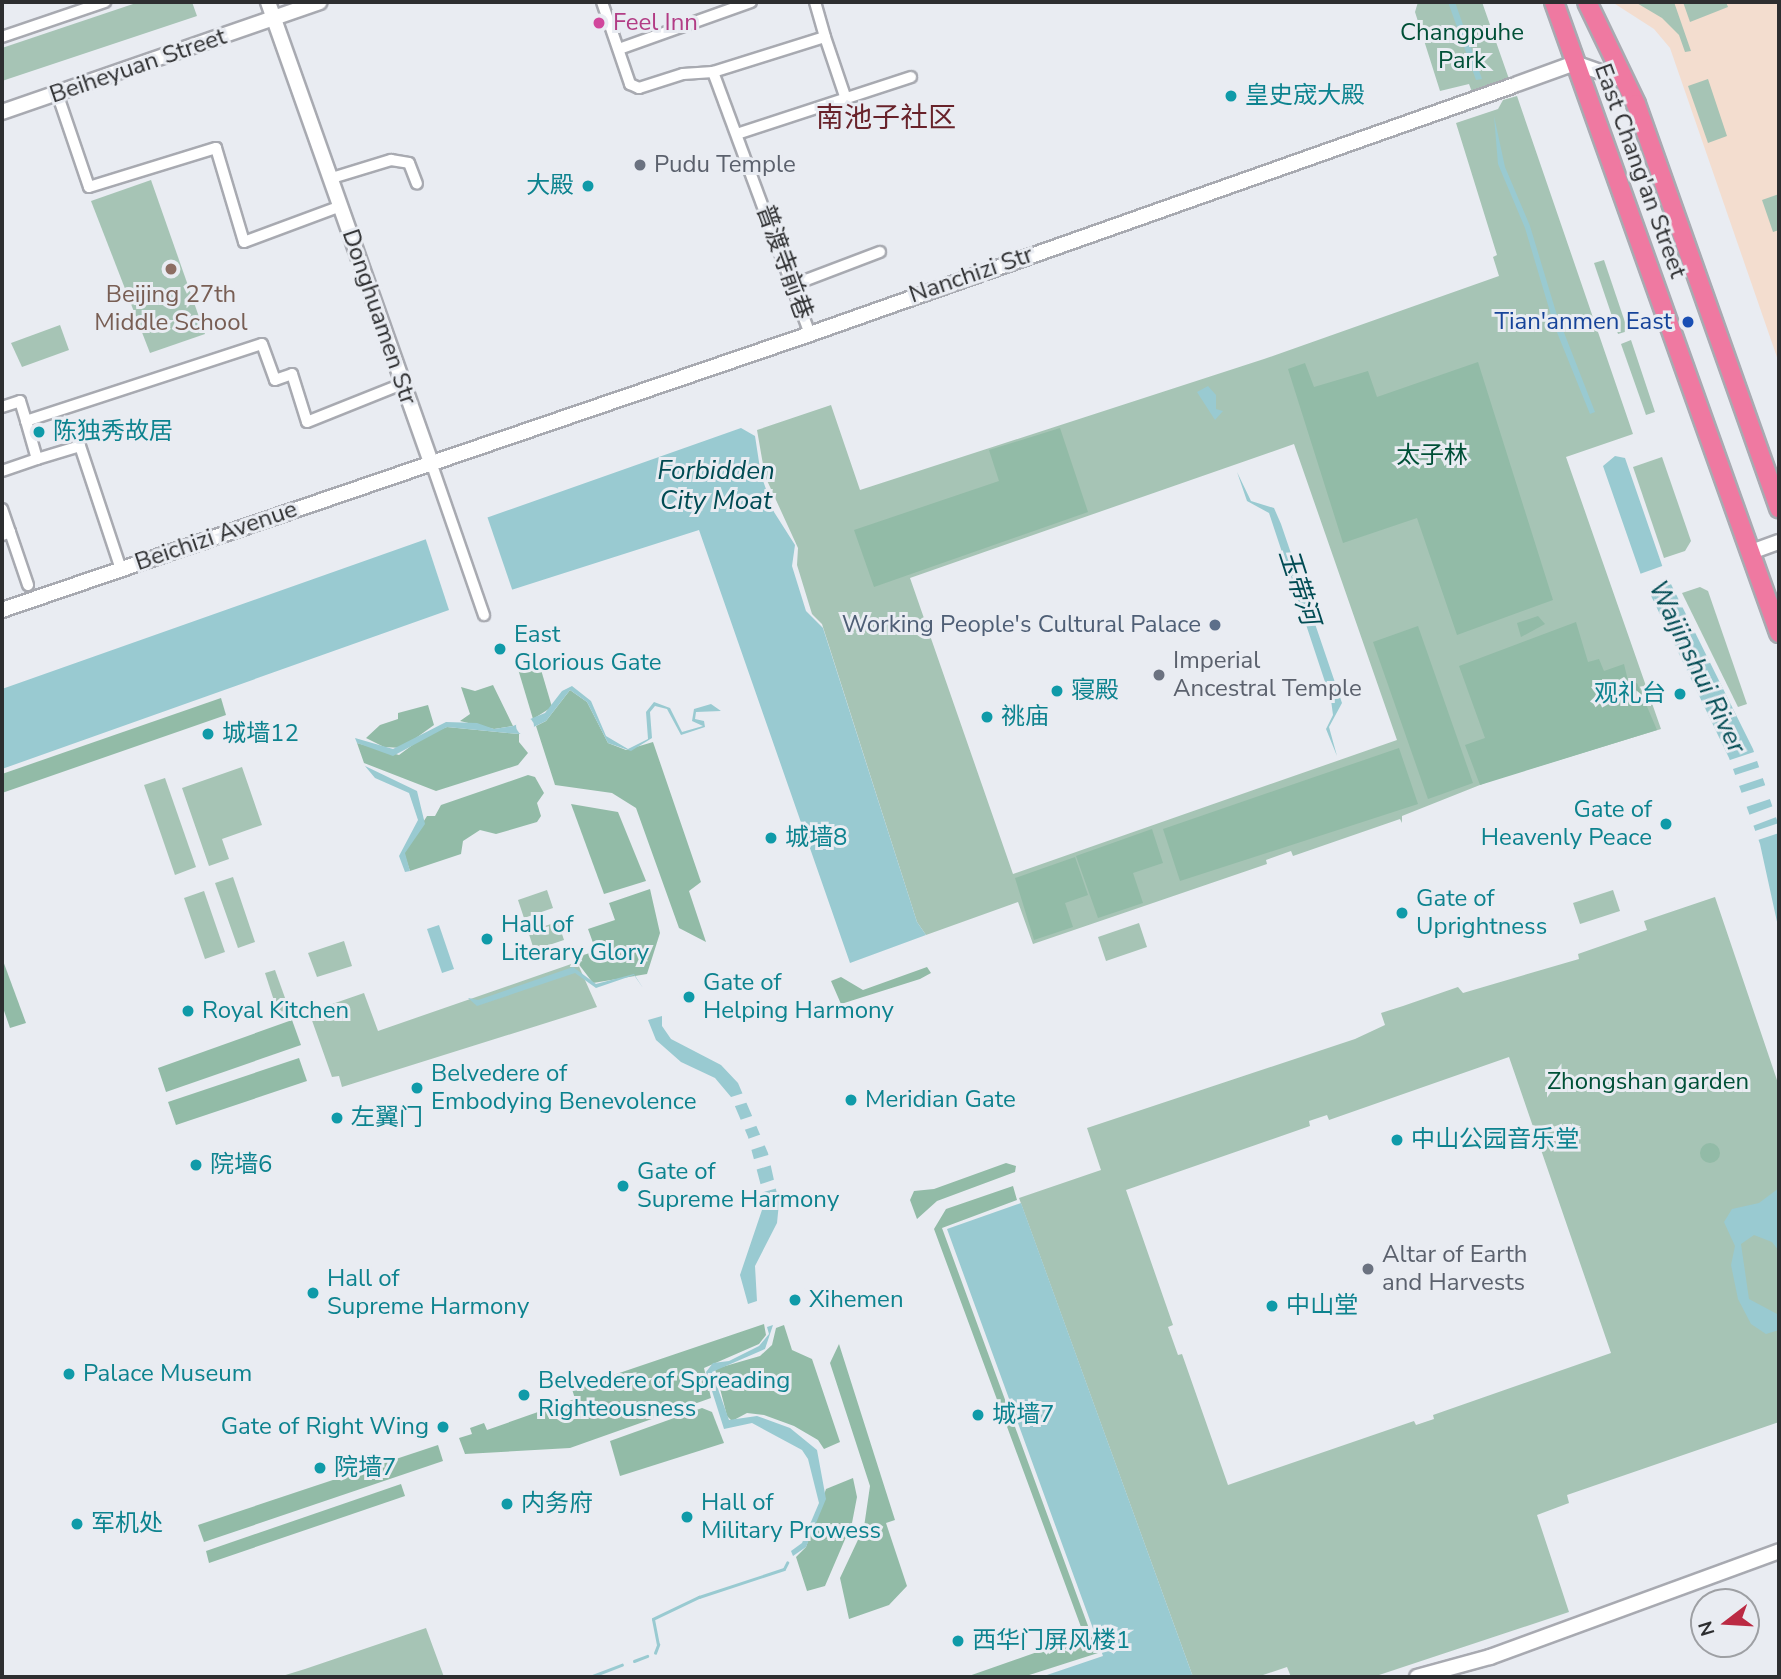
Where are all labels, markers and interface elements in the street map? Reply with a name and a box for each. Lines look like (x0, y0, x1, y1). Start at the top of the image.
place label: Feel Inn (613, 9, 698, 37)
marker: Feel Inn (591, 15, 607, 31)
park label: Changpuhe Park (1400, 19, 1524, 75)
street label: Beiheyuan Street (46, 22, 230, 110)
street label: East Chang'an Street (1588, 60, 1692, 282)
place label: 皇史宬大殿 (1245, 82, 1365, 110)
marker: 皇史宬大殿 (1223, 88, 1239, 104)
district label: 南池子社区 (816, 101, 956, 135)
place label: Pudu Temple (654, 151, 796, 179)
marker: Pudu Temple (632, 157, 648, 173)
place label: 大殿 (526, 172, 574, 200)
marker: 大殿 (580, 178, 596, 194)
street label: 普渡寺前巷 (750, 201, 818, 323)
street label: Donghuamen Str (336, 226, 422, 408)
street label: Nanchizi Str (905, 240, 1037, 310)
marker: Beijing 27th Middle School (163, 261, 179, 277)
place label: Beijing 27th Middle School (94, 281, 248, 337)
place label: Tian'anmen East (1495, 308, 1672, 336)
marker: Tian'anmen East (1678, 312, 1698, 332)
place label: 陈独秀故居 (53, 418, 173, 446)
marker: 陈独秀故居 (31, 424, 47, 440)
park label: 太子林 (1396, 442, 1468, 470)
water label: Forbidden City Moat (657, 455, 775, 516)
street label: Beichizi Avenue (131, 495, 301, 577)
water label: 玉带河 (1272, 545, 1326, 629)
water label: Waijinshui River (1642, 576, 1752, 758)
place label: Working People's Cultural Palace (842, 611, 1201, 639)
marker: Working People's Cultural Palace (1207, 617, 1223, 633)
place label: East Glorious Gate (514, 621, 662, 677)
marker: East Glorious Gate (492, 641, 508, 657)
place label: Imperial Ancestral Temple (1173, 647, 1362, 703)
marker: Imperial Ancestral Temple (1151, 667, 1167, 683)
place label: 寝殿 (1071, 677, 1119, 705)
place label: 观礼台 (1594, 680, 1666, 708)
marker: 寝殿 (1049, 683, 1065, 699)
marker: 观礼台 (1672, 686, 1688, 702)
place label: 祧庙 (1001, 703, 1049, 731)
marker: 祧庙 (979, 709, 995, 725)
place label: 城墙12 (222, 720, 299, 748)
marker: 城墙12 (200, 726, 216, 742)
place label: Gate of Heavenly Peace (1481, 796, 1652, 852)
marker: Gate of Heavenly Peace (1658, 816, 1674, 832)
place label: 城墙8 (785, 824, 847, 852)
marker: 城墙8 (763, 830, 779, 846)
place label: Gate of Uprightness (1416, 885, 1547, 941)
marker: Gate of Uprightness (1394, 905, 1410, 921)
place label: Hall of Literary Glory (501, 911, 649, 967)
marker: Hall of Literary Glory (479, 931, 495, 947)
place label: Gate of Helping Harmony (703, 969, 894, 1025)
marker: Gate of Helping Harmony (681, 989, 697, 1005)
place label: Royal Kitchen (202, 997, 349, 1025)
marker: Royal Kitchen (180, 1003, 196, 1019)
place label: Belvedere of Embodying Benevolence (431, 1060, 696, 1116)
park label: Zhongshan garden (1547, 1068, 1749, 1096)
marker: Belvedere of Embodying Benevolence (409, 1080, 425, 1096)
place label: Meridian Gate (865, 1086, 1016, 1114)
marker: Meridian Gate (843, 1092, 859, 1108)
place label: 左翼门 (351, 1104, 423, 1132)
marker: 左翼门 (329, 1110, 345, 1126)
place label: 中山公园音乐堂 (1411, 1126, 1579, 1154)
marker: 中山公园音乐堂 (1389, 1132, 1405, 1148)
place label: 院墙6 (210, 1151, 272, 1179)
marker: 院墙6 (188, 1157, 204, 1173)
place label: Gate of Supreme Harmony (637, 1158, 839, 1214)
marker: Gate of Supreme Harmony (615, 1178, 631, 1194)
place label: Altar of Earth and Harvests (1382, 1241, 1527, 1297)
marker: Altar of Earth and Harvests (1360, 1261, 1376, 1277)
place label: Hall of Supreme Harmony (327, 1265, 529, 1321)
marker: Hall of Supreme Harmony (305, 1285, 321, 1301)
place label: Xihemen (809, 1286, 904, 1314)
marker: Xihemen (787, 1292, 803, 1308)
place label: 中山堂 (1286, 1292, 1358, 1320)
marker: 中山堂 (1264, 1298, 1280, 1314)
place label: Palace Museum (83, 1360, 252, 1388)
marker: Palace Museum (61, 1366, 77, 1382)
place label: Belvedere of Spreading Righteousness (538, 1367, 790, 1423)
marker: Belvedere of Spreading Righteousness (516, 1387, 532, 1403)
place label: 城墙7 (992, 1401, 1054, 1429)
marker: 城墙7 (970, 1407, 986, 1423)
place label: Gate of Right Wing (221, 1413, 429, 1441)
marker: Gate of Right Wing (435, 1419, 451, 1435)
place label: 院墙7 (334, 1454, 396, 1482)
marker: 院墙7 (312, 1460, 328, 1476)
place label: Hall of Military Prowess (701, 1489, 881, 1545)
place label: 内务府 (521, 1490, 593, 1518)
marker: 内务府 (499, 1496, 515, 1512)
marker: Hall of Military Prowess (679, 1509, 695, 1525)
place label: 军机处 (91, 1510, 163, 1538)
marker: 军机处 (69, 1516, 85, 1532)
north arrow (1690, 1588, 1760, 1658)
text: N (1692, 1618, 1721, 1639)
place label: 西华门屏风楼1 (972, 1627, 1130, 1655)
marker: 西华门屏风楼1 (950, 1633, 966, 1649)

